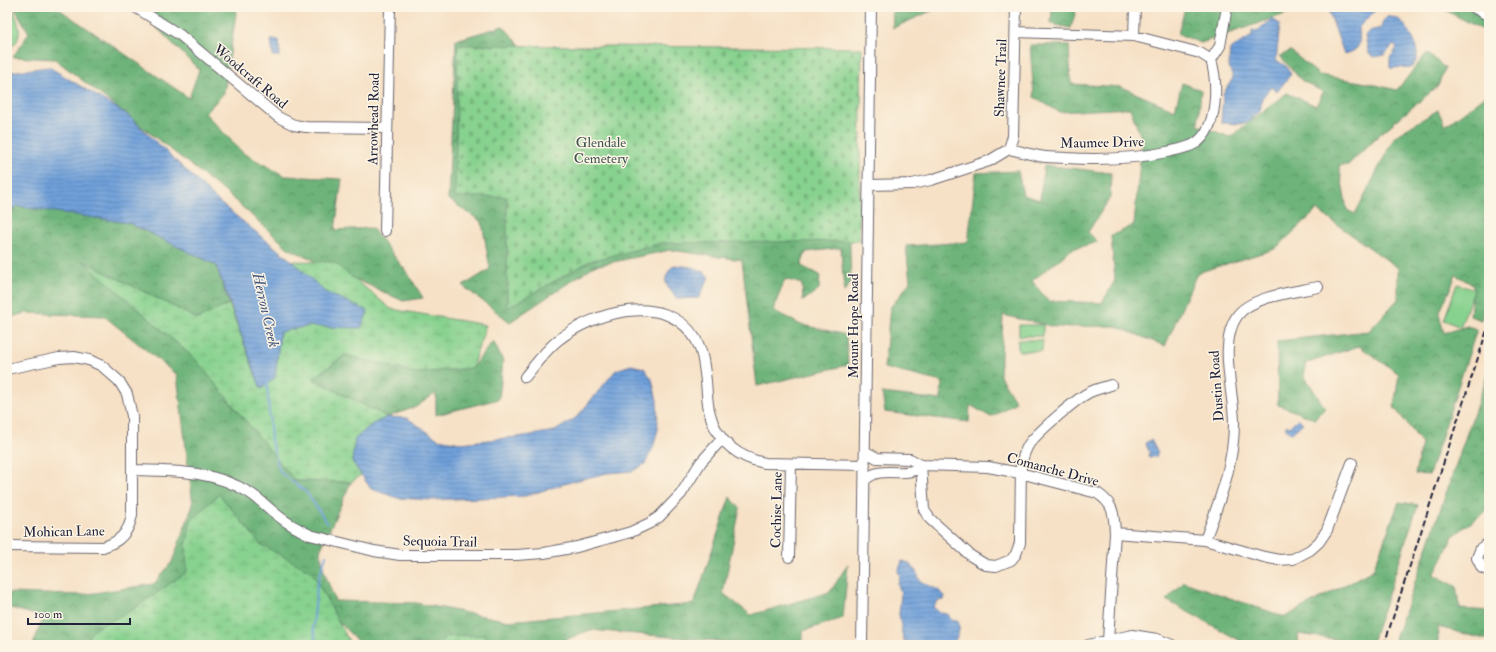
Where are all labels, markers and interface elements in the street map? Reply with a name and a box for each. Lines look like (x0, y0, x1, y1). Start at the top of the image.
street label: Shawnee Trail (991, 38, 1010, 117)
street label: Woodcraft Road (209, 40, 291, 112)
street label: Arrowhead Road (364, 72, 383, 166)
street label: Maumee Drive (1060, 133, 1144, 152)
park label: Glendale Cemetery (574, 134, 629, 168)
water label: Herron Creek (247, 270, 283, 349)
street label: Mount Hope Road (845, 273, 863, 379)
street label: Dustin Road (1206, 350, 1227, 422)
street label: Comanche Drive (1005, 449, 1101, 490)
street label: Cochise Lane (767, 472, 786, 548)
street label: Mohican Lane (23, 522, 105, 541)
street label: Sequoia Trail (403, 532, 478, 551)
scale bar (28, 600, 130, 626)
text: 100 m (34, 607, 63, 622)

